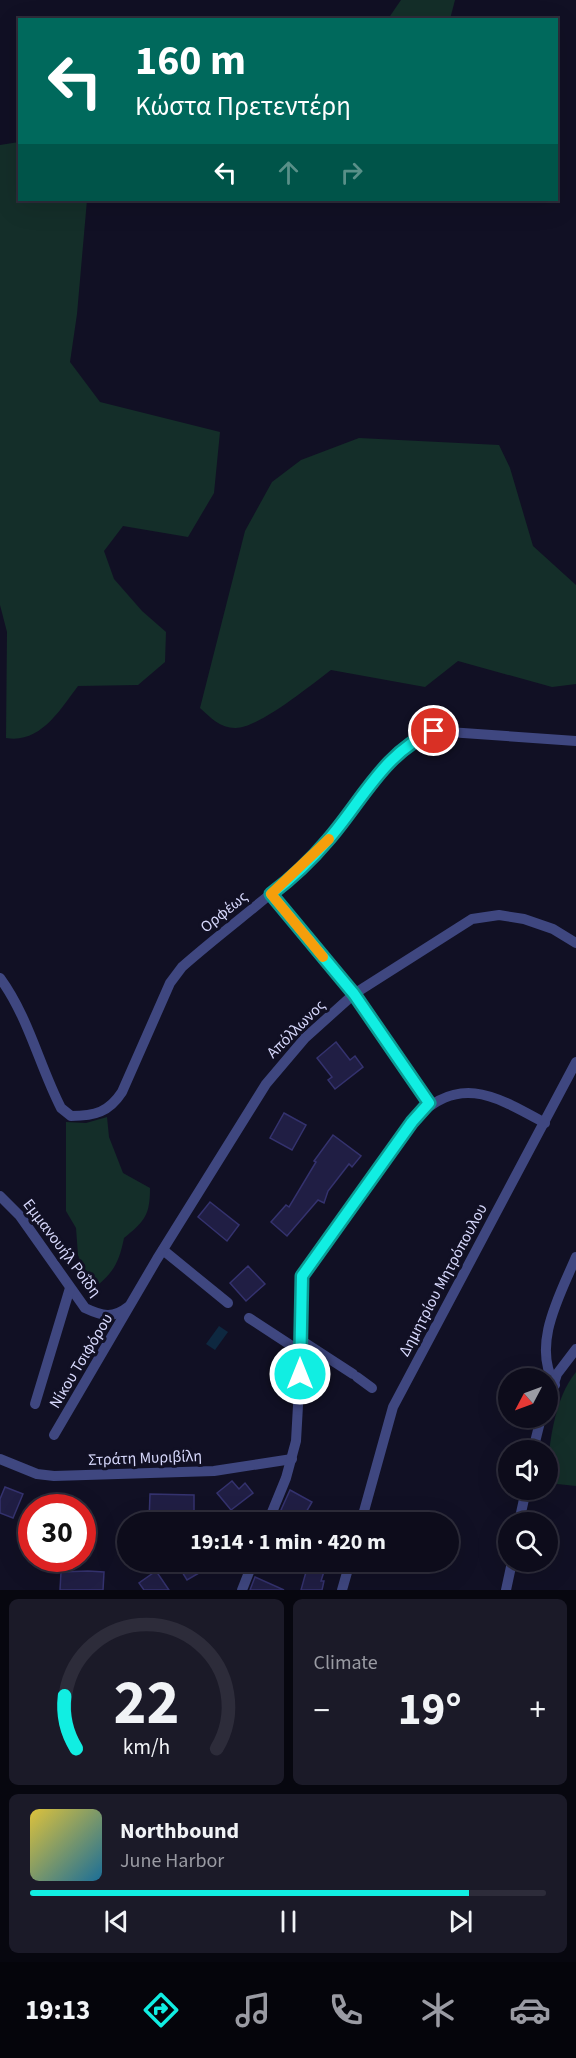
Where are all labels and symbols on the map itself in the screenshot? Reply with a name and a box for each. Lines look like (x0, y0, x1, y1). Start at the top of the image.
pin (408, 705, 459, 756)
street label: Ορφέως (196, 886, 253, 938)
street label: Απόλλωνος (262, 995, 330, 1063)
street label: Εμμανουήλ Ροΐδη (18, 1194, 106, 1302)
street label: Δημητρίου Μητρόπουλου (393, 1200, 493, 1360)
street label: Νίκου Τσιφόρου (44, 1309, 118, 1413)
position arrow (268, 1342, 332, 1406)
north arrow (498, 1368, 558, 1428)
street label: Στράτη Μυριβίλη (88, 1445, 202, 1471)
speed limit sign: 30 (18, 1494, 96, 1572)

